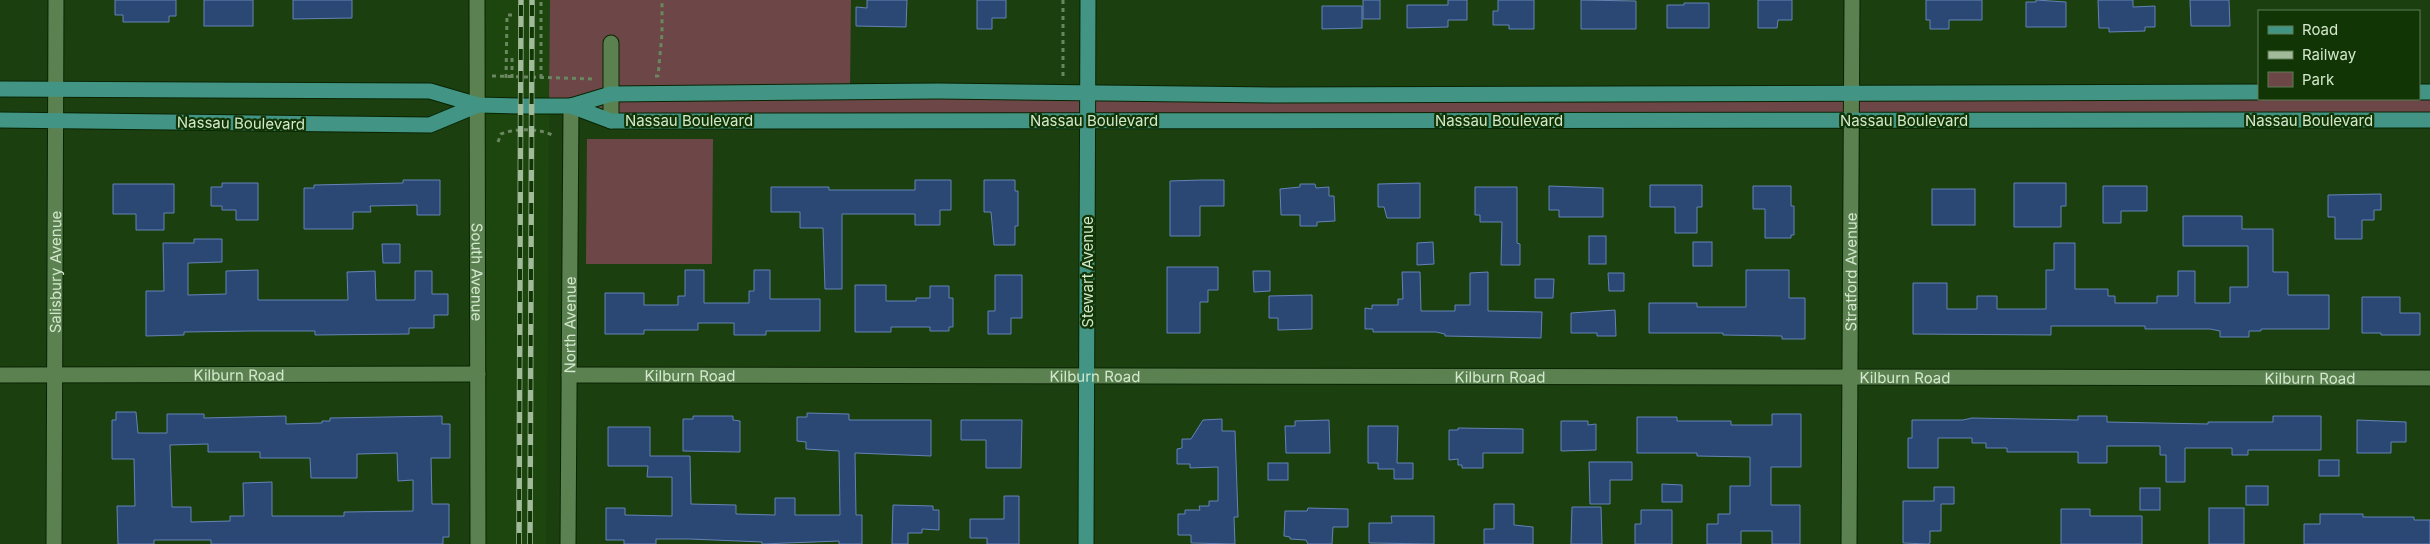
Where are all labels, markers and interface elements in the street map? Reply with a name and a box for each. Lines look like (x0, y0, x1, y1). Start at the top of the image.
legend (2258, 10, 2420, 100)
text: Road (2302, 20, 2338, 39)
text: Railway (2302, 45, 2357, 64)
text: Park (2302, 70, 2335, 89)
street label: Nassau Boulevard (625, 111, 753, 130)
street label: Nassau Boulevard (1030, 111, 1158, 130)
street label: Nassau Boulevard (1435, 111, 1563, 130)
street label: Nassau Boulevard (1840, 111, 1968, 130)
street label: Nassau Boulevard (2245, 111, 2373, 130)
street label: Nassau Boulevard (177, 112, 305, 134)
street label: Salisbury Avenue (45, 211, 65, 333)
street label: Stratford Avenue (1841, 213, 1860, 331)
street label: Stewart Avenue (1078, 216, 1097, 328)
street label: South Avenue (468, 223, 487, 321)
street label: North Avenue (560, 276, 579, 374)
street label: Kilburn Road (194, 365, 284, 384)
street label: Kilburn Road (645, 366, 735, 385)
street label: Kilburn Road (1050, 366, 1140, 385)
street label: Kilburn Road (1455, 367, 1545, 386)
street label: Kilburn Road (1860, 368, 1950, 387)
street label: Kilburn Road (2265, 368, 2355, 387)

